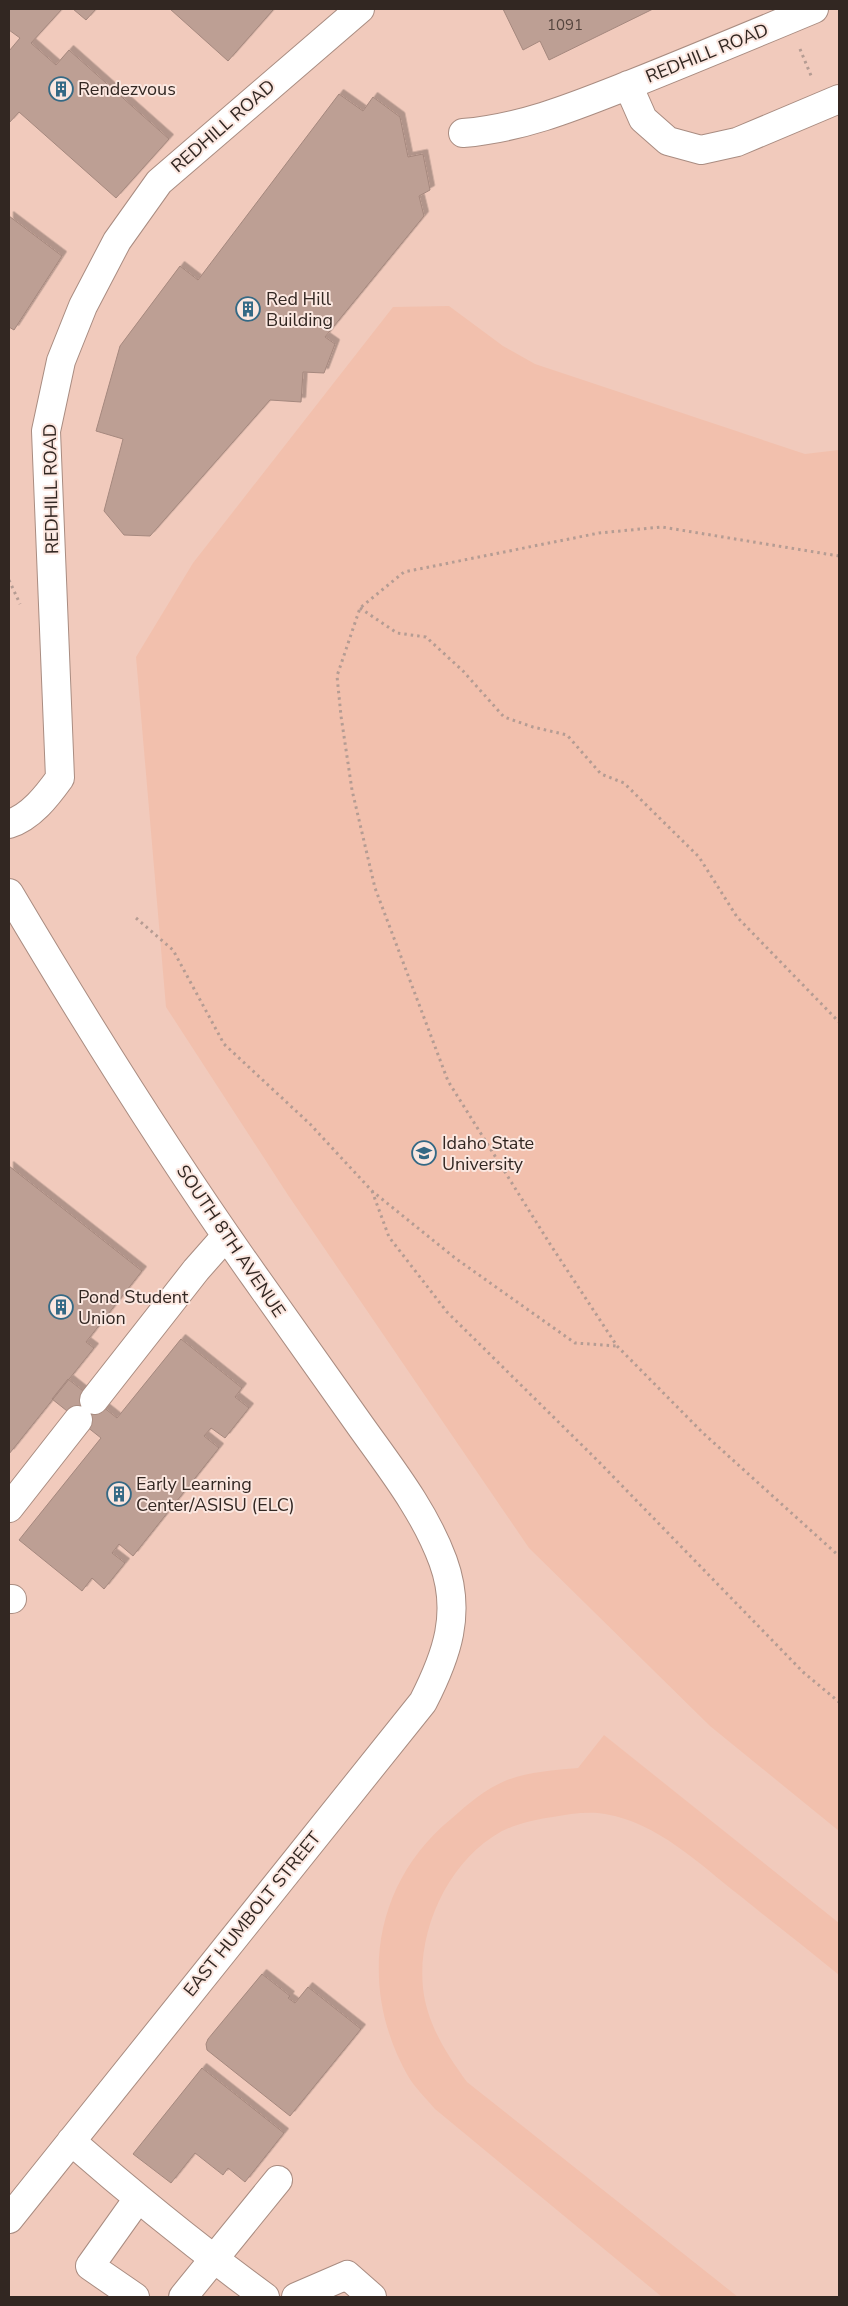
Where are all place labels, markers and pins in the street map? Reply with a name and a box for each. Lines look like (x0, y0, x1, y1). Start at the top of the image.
building icon: Rendezvous (48, 76, 74, 102)
place label: Rendezvous (78, 77, 176, 101)
place label: Red Hill Building (266, 287, 333, 332)
building icon: Red Hill Building (235, 296, 261, 322)
place label: Idaho State University (442, 1131, 534, 1176)
school or university icon: Idaho State University (411, 1140, 437, 1166)
place label: Pond Student Union (78, 1285, 189, 1330)
building icon: Pond Student Union (48, 1294, 74, 1320)
place label: Early Learning Center/ASISU (ELC) (136, 1472, 295, 1517)
building icon: Early Learning Center/ASISU (ELC) (106, 1481, 132, 1507)

